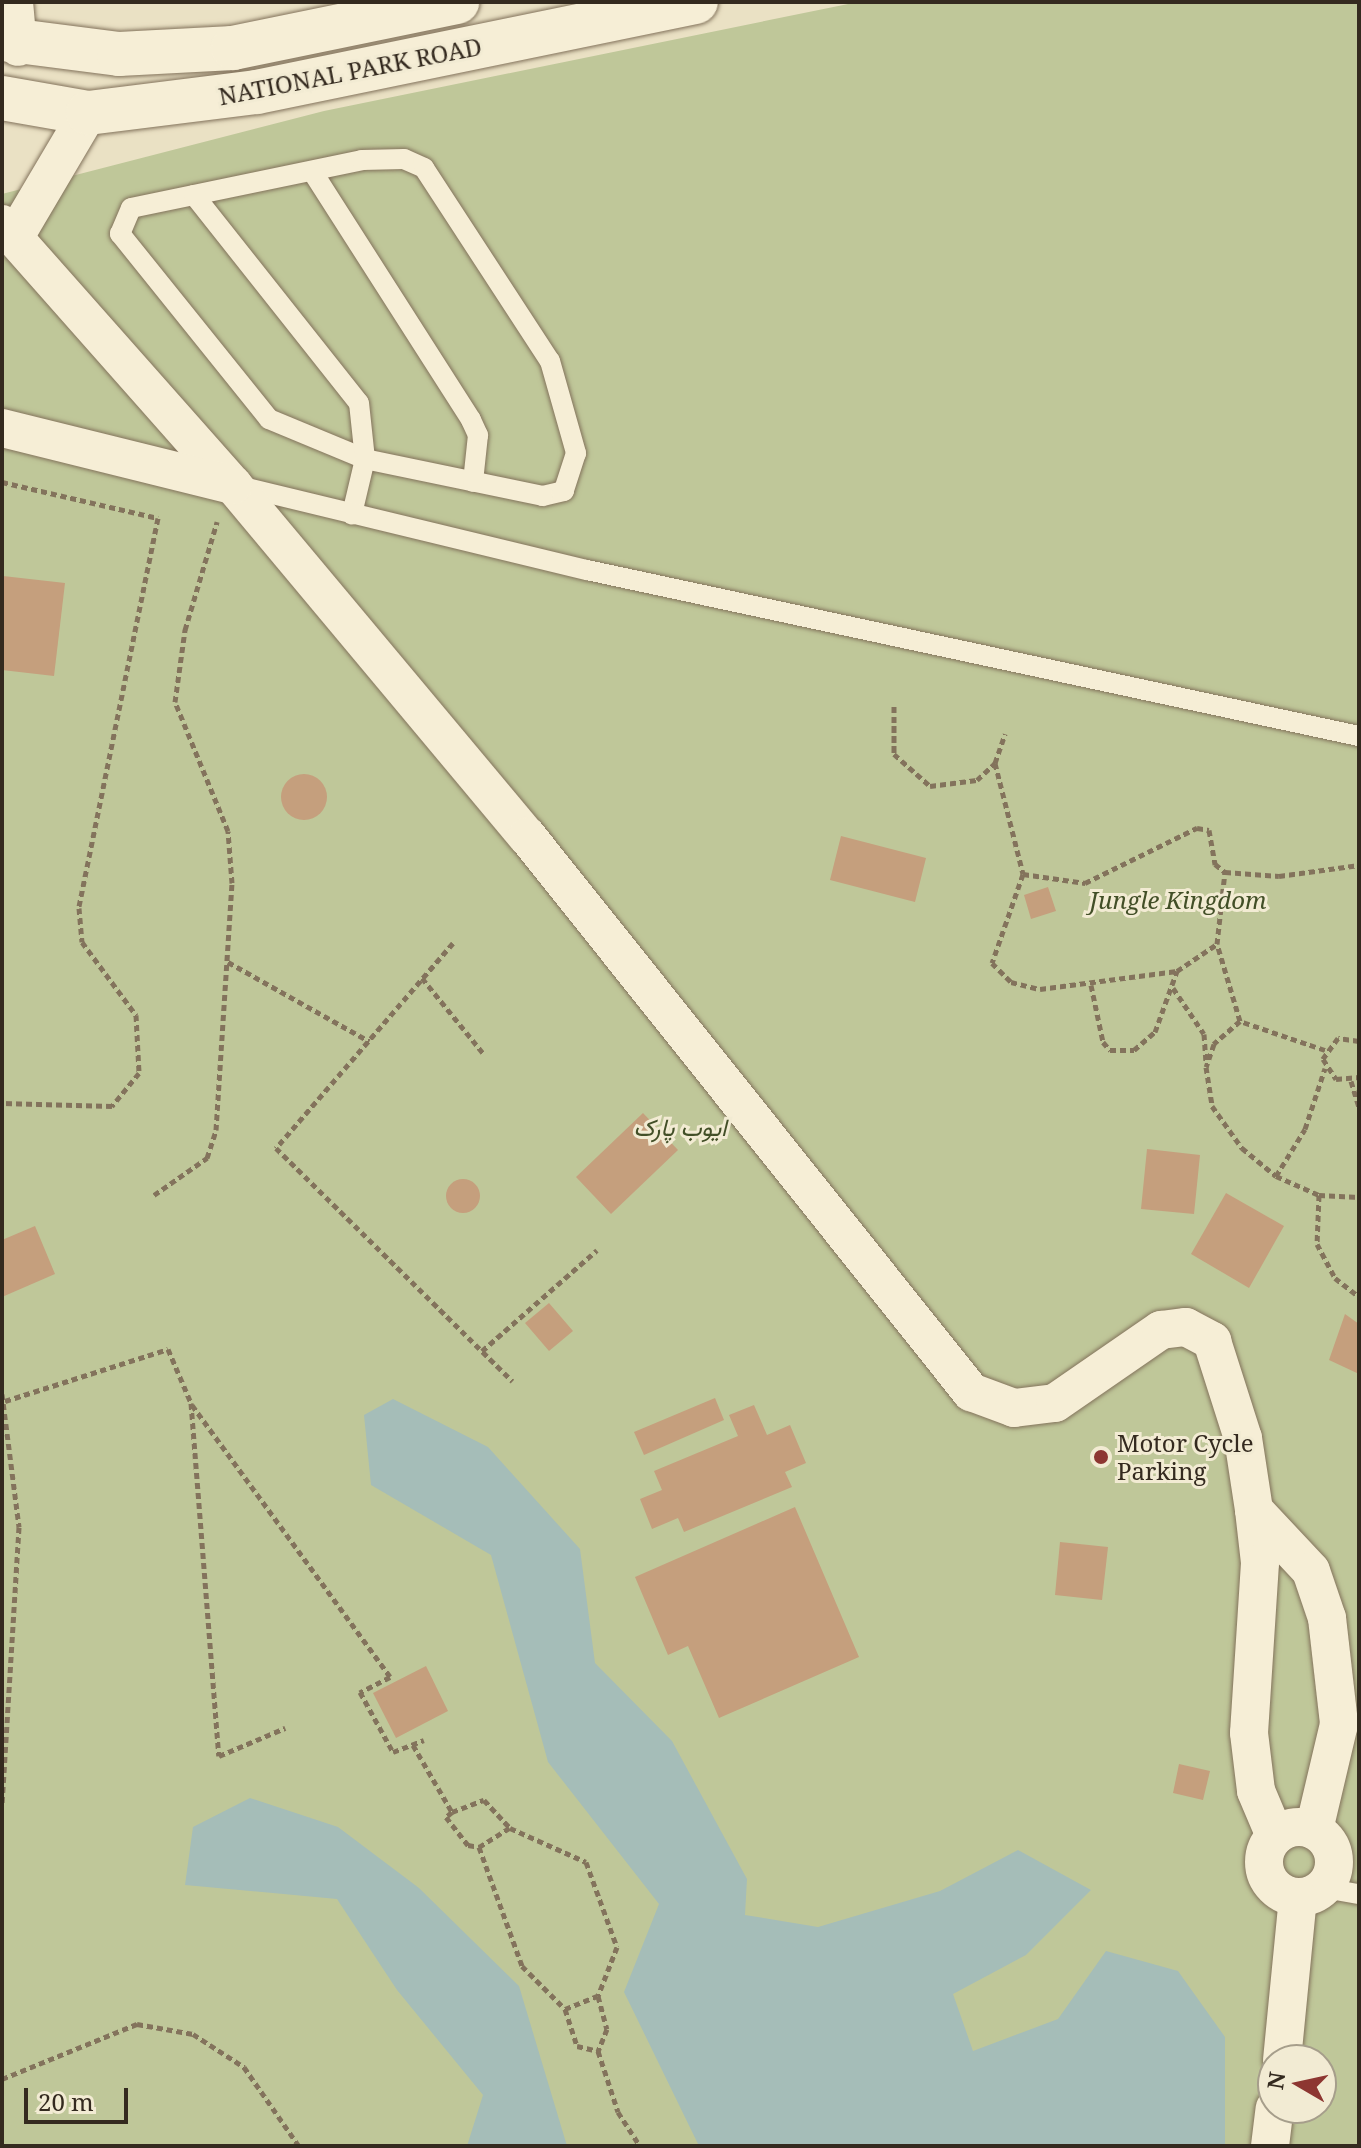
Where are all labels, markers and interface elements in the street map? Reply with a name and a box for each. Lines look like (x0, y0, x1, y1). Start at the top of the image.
street label: NATIONAL PARK ROAD (216, 31, 484, 111)
park label: Jungle Kingdom (1089, 886, 1267, 914)
park label: ایوب پارک (634, 1113, 726, 1141)
place label: Motor Cycle Parking (1117, 1429, 1254, 1485)
marker: Motor Cycle Parking (1092, 1448, 1110, 1466)
north arrow (1257, 2044, 1337, 2124)
text: N (1259, 2070, 1291, 2091)
scale bar (28, 2072, 132, 2122)
text: 20 m (38, 2085, 94, 2118)

